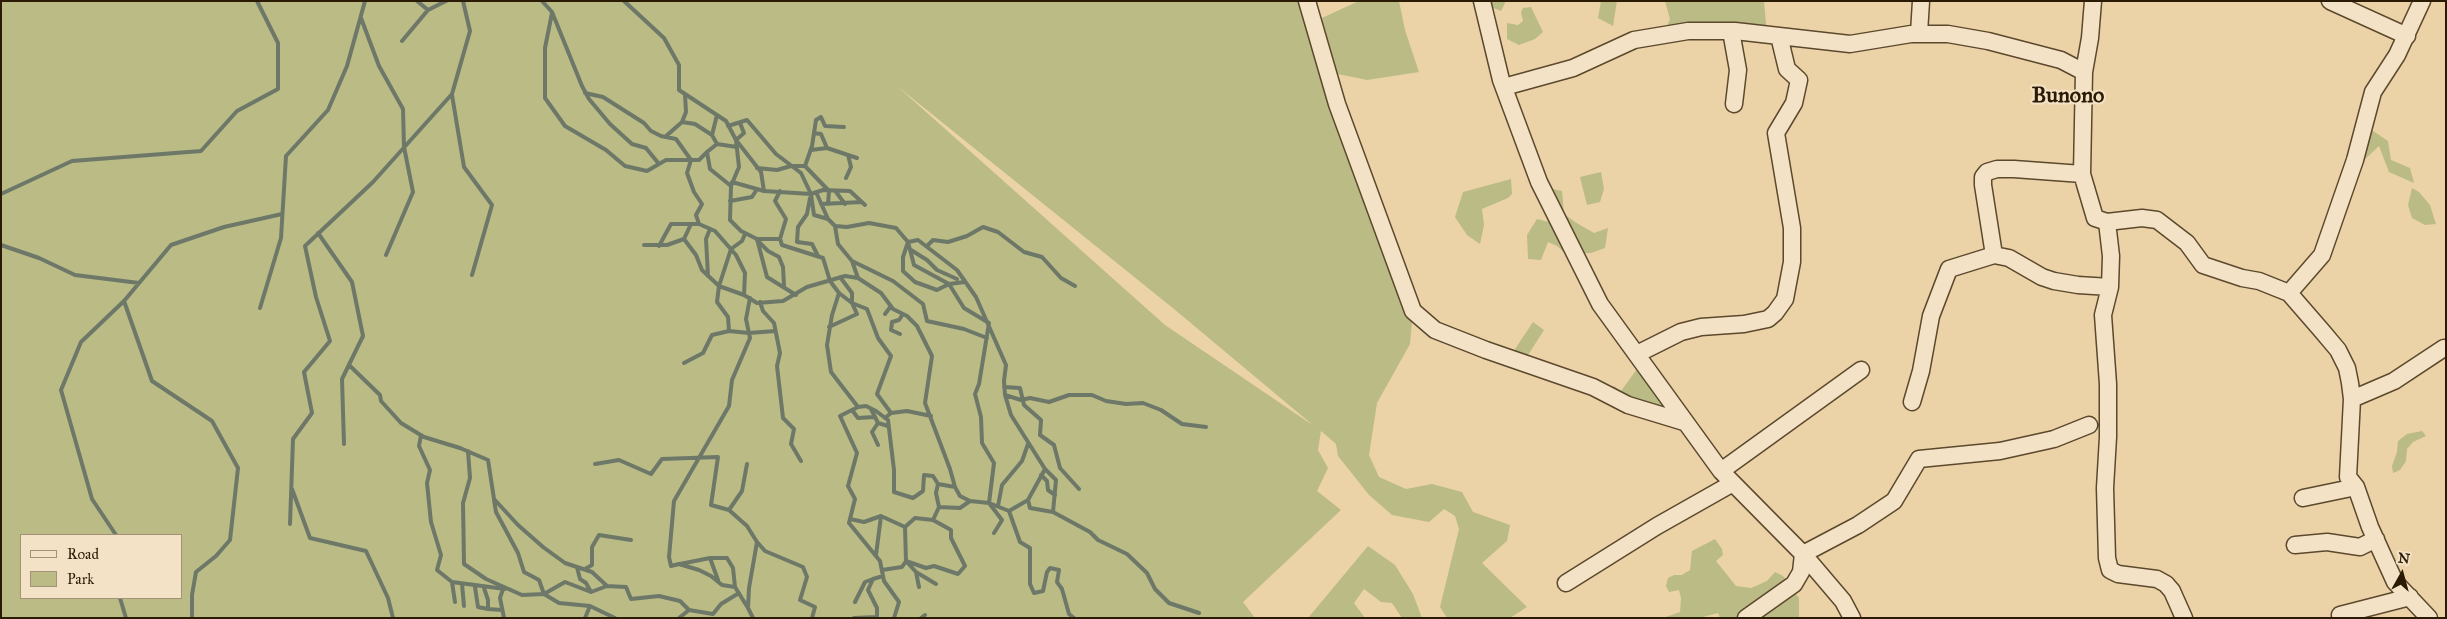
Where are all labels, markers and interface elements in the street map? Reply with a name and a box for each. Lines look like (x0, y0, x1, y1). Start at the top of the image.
district label: Bunono (2032, 84, 2104, 110)
legend (20, 534, 182, 599)
text: Road (67, 545, 99, 563)
north arrow (2377, 549, 2427, 599)
text: N (2397, 549, 2411, 568)
text: Park (67, 570, 94, 588)

